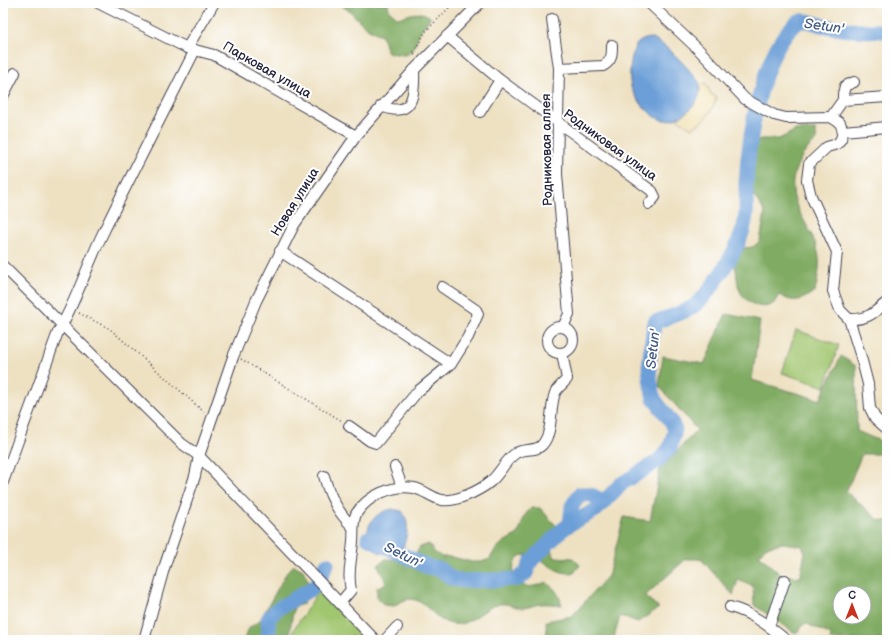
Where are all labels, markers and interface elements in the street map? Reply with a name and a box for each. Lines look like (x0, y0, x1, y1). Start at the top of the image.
water label: Setun' (803, 15, 846, 37)
street label: Парковая улица (220, 38, 314, 102)
street label: Родниковая аллея (538, 93, 556, 207)
street label: Родниковая улица (560, 106, 660, 185)
street label: Новая улица (268, 165, 323, 239)
water label: Setun' (642, 327, 664, 370)
water label: Setun' (381, 539, 425, 572)
north arrow (832, 585, 872, 625)
text: С (848, 589, 856, 602)

